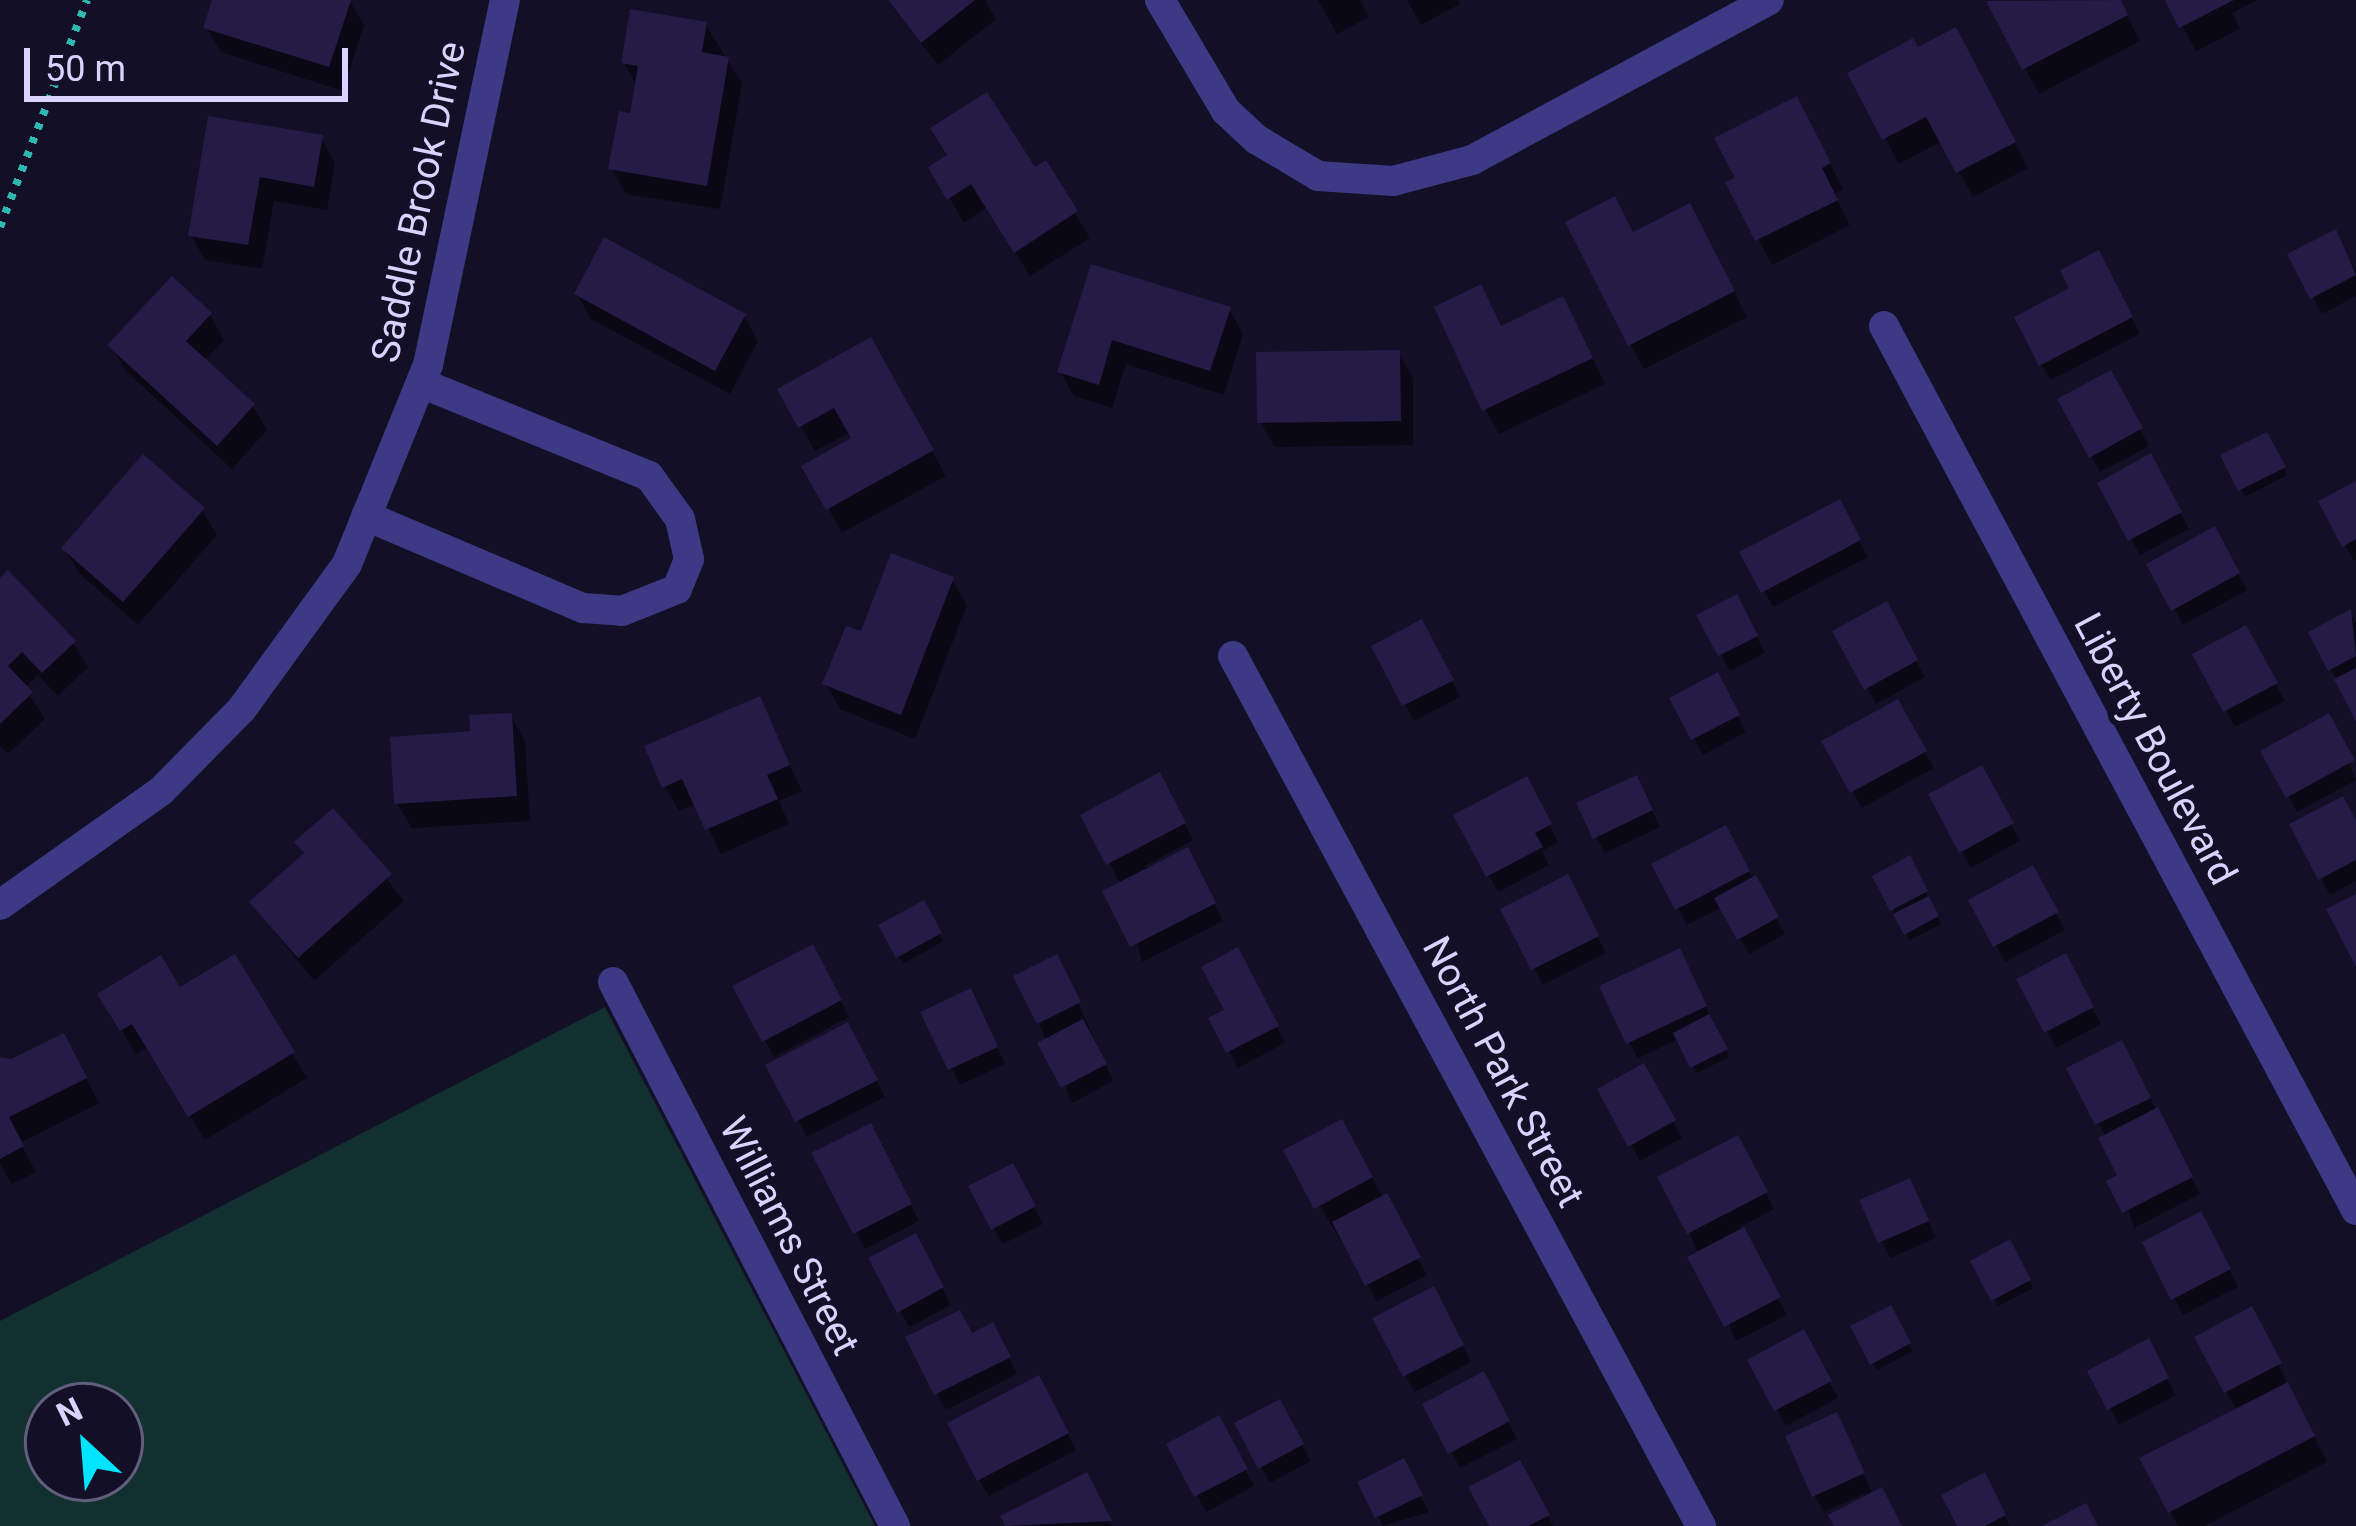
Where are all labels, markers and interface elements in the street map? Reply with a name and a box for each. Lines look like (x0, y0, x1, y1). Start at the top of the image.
scale bar (30, 24, 354, 98)
street label: Saddle Brook Drive (362, 37, 476, 367)
text: 50 m (45, 48, 126, 90)
street label: Liberty Boulevard (2064, 605, 2246, 893)
street label: North Park Street (1412, 929, 1594, 1215)
street label: Williams Street (709, 1109, 869, 1363)
north arrow (24, 1382, 144, 1502)
text: N (50, 1389, 88, 1435)

